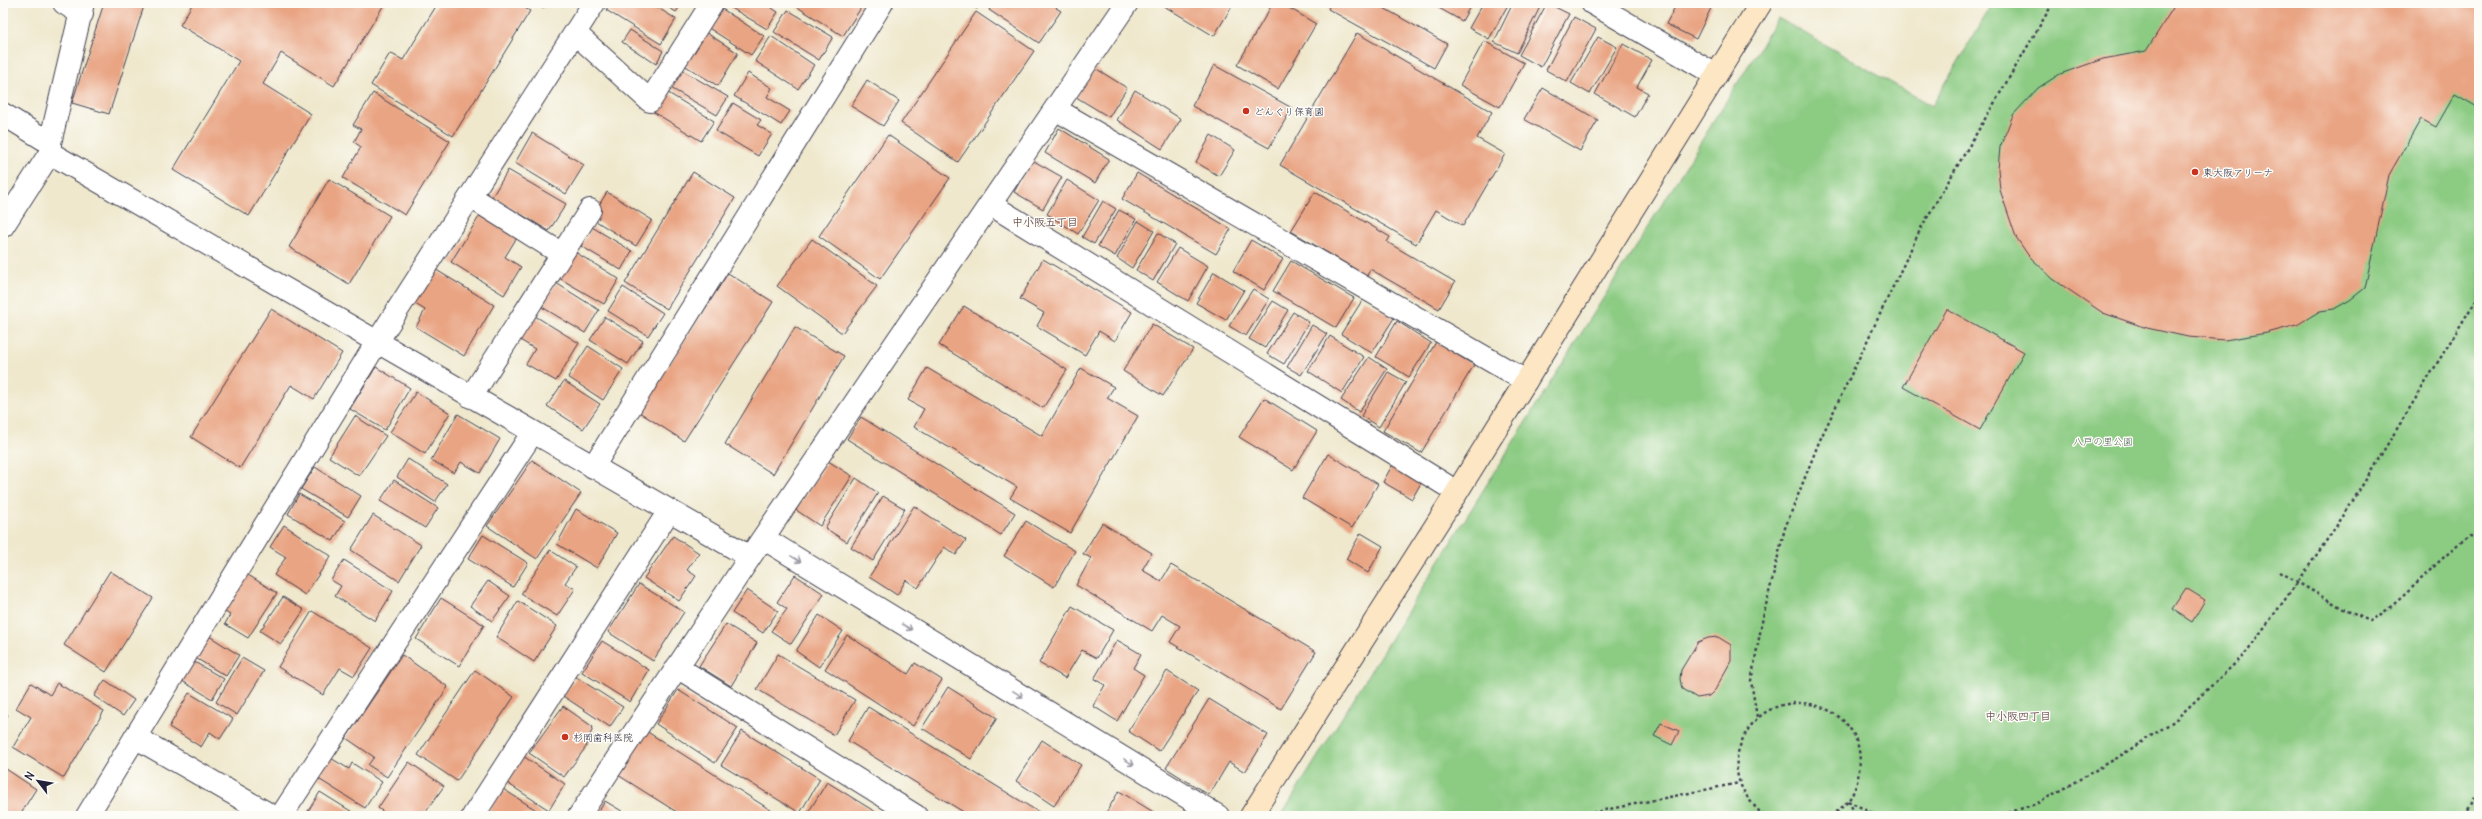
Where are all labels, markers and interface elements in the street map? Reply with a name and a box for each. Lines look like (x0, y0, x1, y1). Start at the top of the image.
place label: どんぐり保育園 (1254, 105, 1324, 118)
marker: どんぐり保育園 (1241, 106, 1251, 116)
place label: 東大阪アリーナ (2203, 166, 2273, 179)
marker: 東大阪アリーナ (2190, 167, 2200, 177)
district label: 中小阪五丁目 (1012, 215, 1078, 229)
park label: 八戸の里公園 (2073, 435, 2133, 448)
one-way arrow (790, 555, 802, 563)
one-way arrow (901, 623, 913, 631)
one-way arrow (1012, 691, 1024, 699)
district label: 中小阪四丁目 (1985, 709, 2051, 723)
place label: 杉岡歯科医院 (573, 731, 633, 744)
marker: 杉岡歯科医院 (560, 732, 570, 742)
one-way arrow (1123, 758, 1134, 766)
north arrow (18, 761, 58, 801)
text: N (21, 769, 37, 783)

